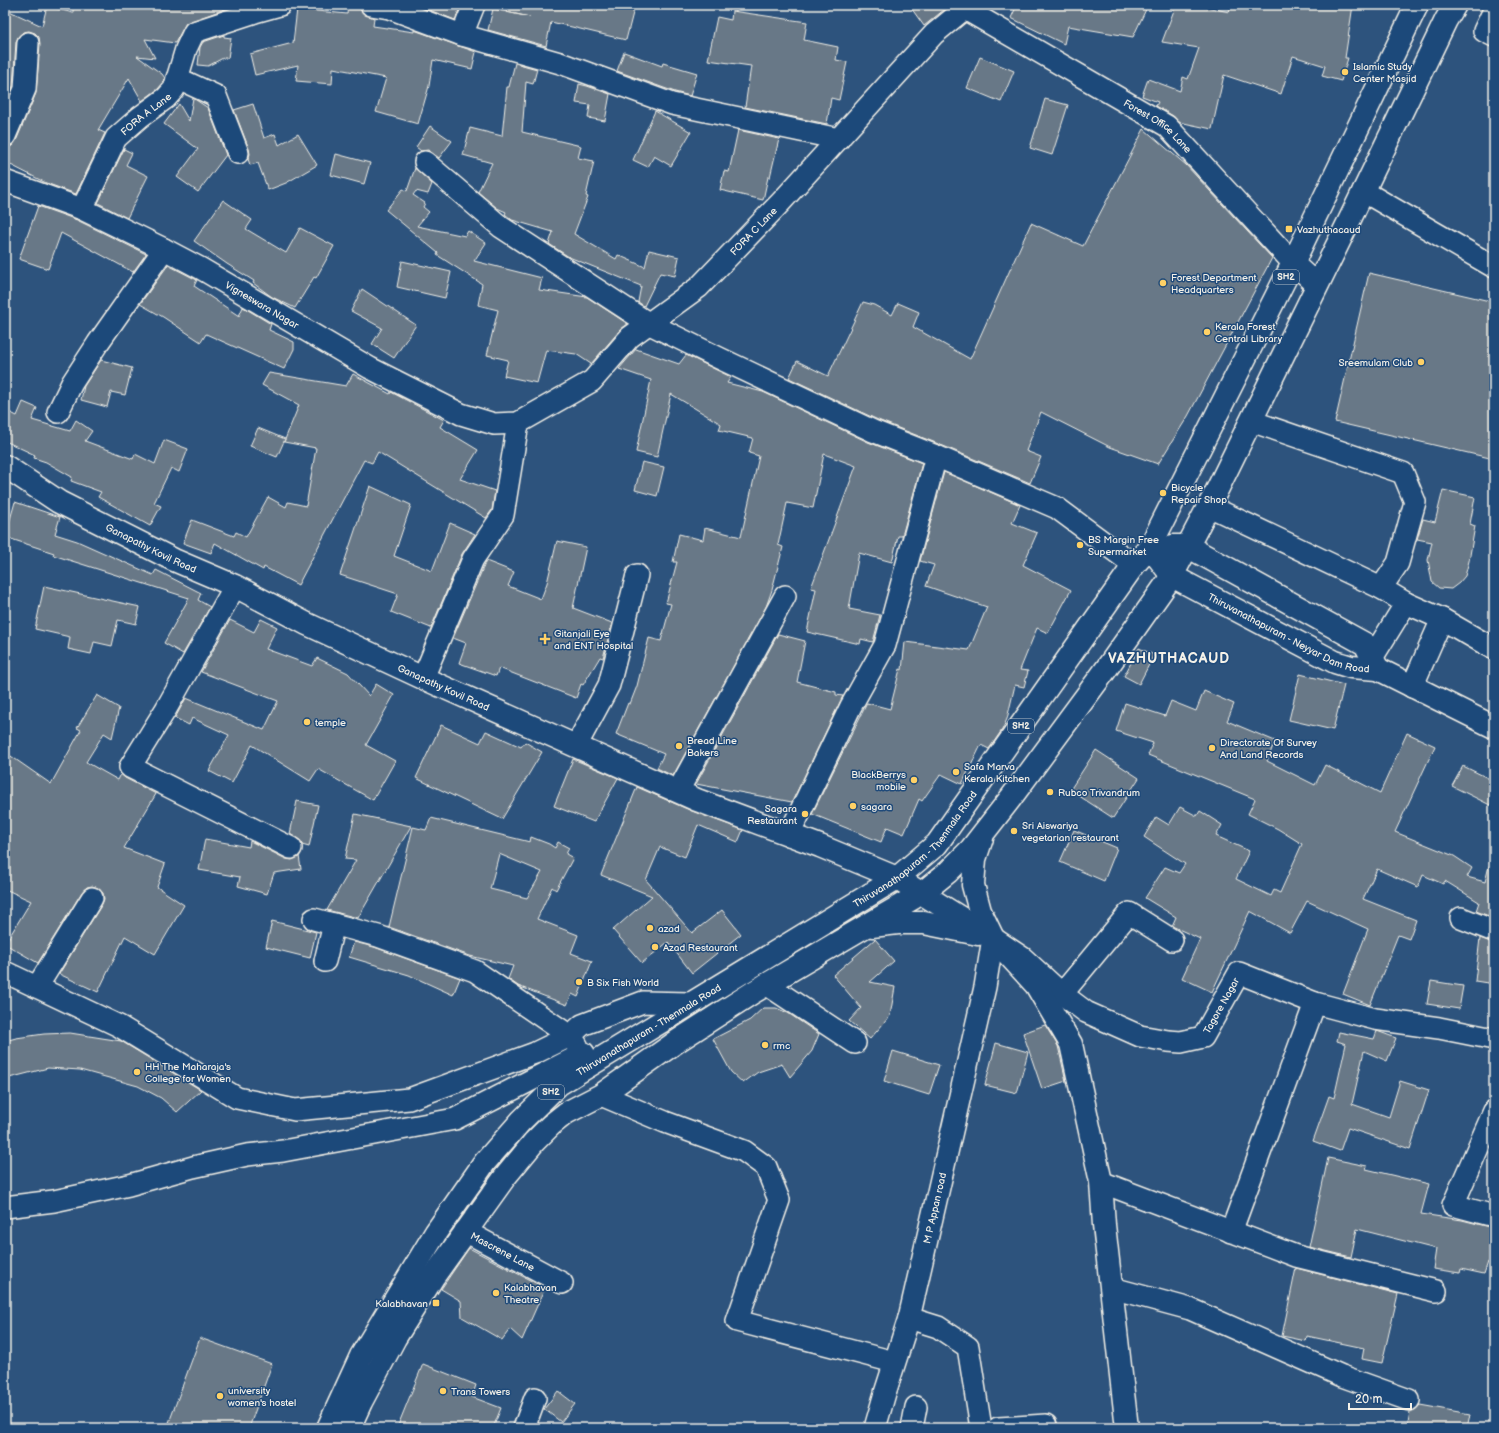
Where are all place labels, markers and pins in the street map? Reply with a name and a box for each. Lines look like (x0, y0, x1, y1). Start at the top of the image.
place label: Islamic Study Center Masjid (1353, 61, 1417, 85)
marker: Islamic Study Center Masjid (1340, 67, 1350, 77)
marker: Vazhuthacaud (1284, 224, 1294, 234)
place label: Vazhuthacaud (1297, 224, 1361, 236)
place label: Forest Department Headquarters (1171, 272, 1257, 296)
marker: Forest Department Headquarters (1158, 278, 1168, 288)
place label: Kerala Forest Central Library (1215, 321, 1283, 345)
marker: Kerala Forest Central Library (1202, 327, 1212, 337)
place label: Sreemulam Club (1339, 357, 1413, 369)
marker: Sreemulam Club (1416, 357, 1426, 367)
place label: Bicycle Repair Shop (1171, 482, 1227, 506)
marker: Bicycle Repair Shop (1158, 488, 1168, 498)
place label: BS Margin Free Supermarket (1088, 534, 1159, 558)
marker: BS Margin Free Supermarket (1075, 540, 1085, 550)
place label: Gitanjali Eye and ENT Hospital (554, 628, 633, 652)
marker: Gitanjali Eye and ENT Hospital (539, 633, 551, 645)
marker: temple (302, 717, 312, 727)
place label: temple (315, 717, 346, 729)
place label: Bread Line Bakers (687, 735, 737, 759)
place label: Directorate Of Survey And Land Records (1220, 737, 1317, 761)
marker: Bread Line Bakers (674, 741, 684, 751)
marker: Directorate Of Survey And Land Records (1207, 743, 1217, 753)
place label: Safa Marva Kerala Kitchen (964, 761, 1030, 785)
marker: Safa Marva Kerala Kitchen (951, 767, 961, 777)
place label: BlackBerrys mobile (851, 769, 906, 793)
marker: BlackBerrys mobile (909, 775, 919, 785)
marker: Rubco Trivandrum (1045, 787, 1055, 797)
place label: Rubco Trivandrum (1058, 787, 1140, 799)
marker: sagara (848, 801, 858, 811)
place label: sagara (861, 801, 892, 813)
place label: Sagara Restaurant (747, 803, 797, 827)
marker: Sagara Restaurant (800, 809, 810, 819)
place label: Sri Aiswariya vegetarian restaurant (1021, 820, 1119, 844)
marker: Sri Aiswariya vegetarian restaurant (1009, 826, 1019, 836)
marker: azad (645, 923, 655, 933)
place label: azad (658, 923, 680, 935)
marker: Azad Restaurant (650, 942, 660, 952)
place label: Azad Restaurant (663, 942, 738, 954)
marker: B Six Fish World (574, 977, 584, 987)
place label: B Six Fish World (587, 977, 659, 989)
marker: rmc (760, 1040, 770, 1050)
place label: rmc (773, 1040, 790, 1052)
place label: HH The Maharaja's College for Women (145, 1061, 231, 1085)
marker: HH The Maharaja's College for Women (132, 1067, 142, 1077)
place label: Kalabhavan Theatre (504, 1282, 557, 1306)
marker: Kalabhavan Theatre (491, 1288, 501, 1298)
place label: Kalabhavan (375, 1298, 428, 1310)
marker: Kalabhavan (431, 1298, 441, 1308)
place label: university women's hostel (228, 1385, 296, 1409)
marker: Trans Towers (438, 1386, 448, 1396)
place label: Trans Towers (451, 1386, 510, 1398)
marker: university women's hostel (215, 1391, 225, 1401)

